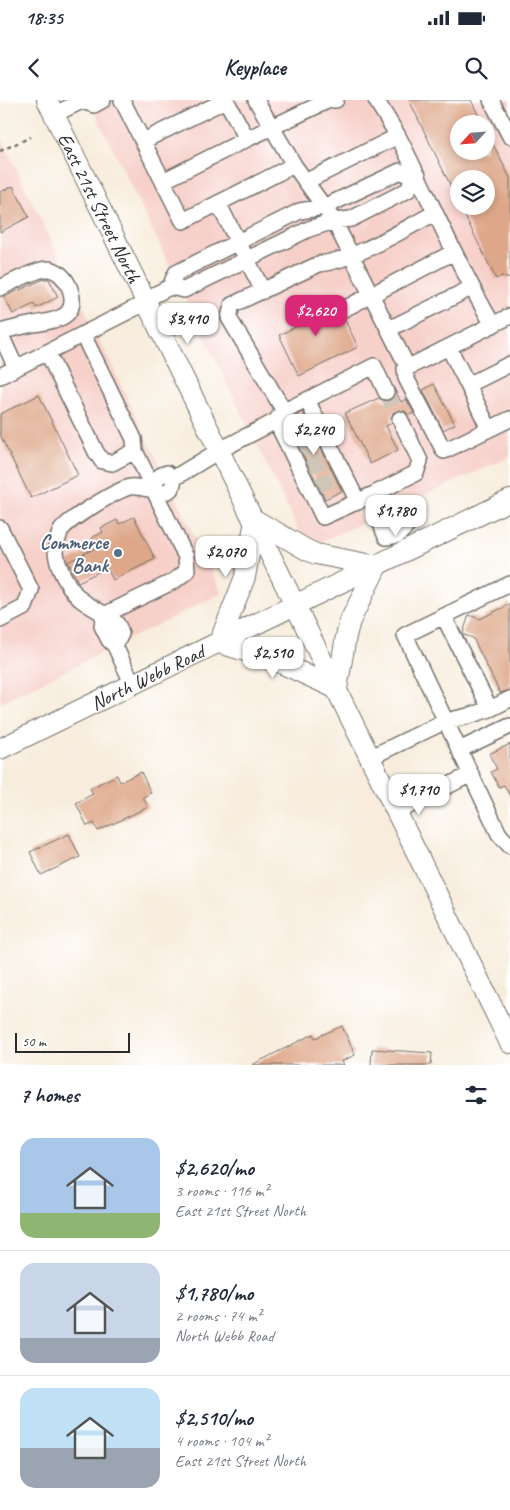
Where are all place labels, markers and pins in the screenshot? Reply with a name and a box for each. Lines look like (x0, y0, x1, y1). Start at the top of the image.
pin: $2,620 (275, 294, 357, 337)
pin: $3,410 (147, 302, 229, 345)
pin: $2,240 (273, 414, 355, 456)
pin: $1,780 (355, 494, 437, 537)
place label: Commerce Bank (40, 530, 110, 578)
pin: $2,070 (185, 536, 267, 578)
marker: Commerce Bank (112, 547, 124, 559)
pin: $2,510 (232, 636, 314, 679)
pin: $1,710 (378, 774, 460, 816)

